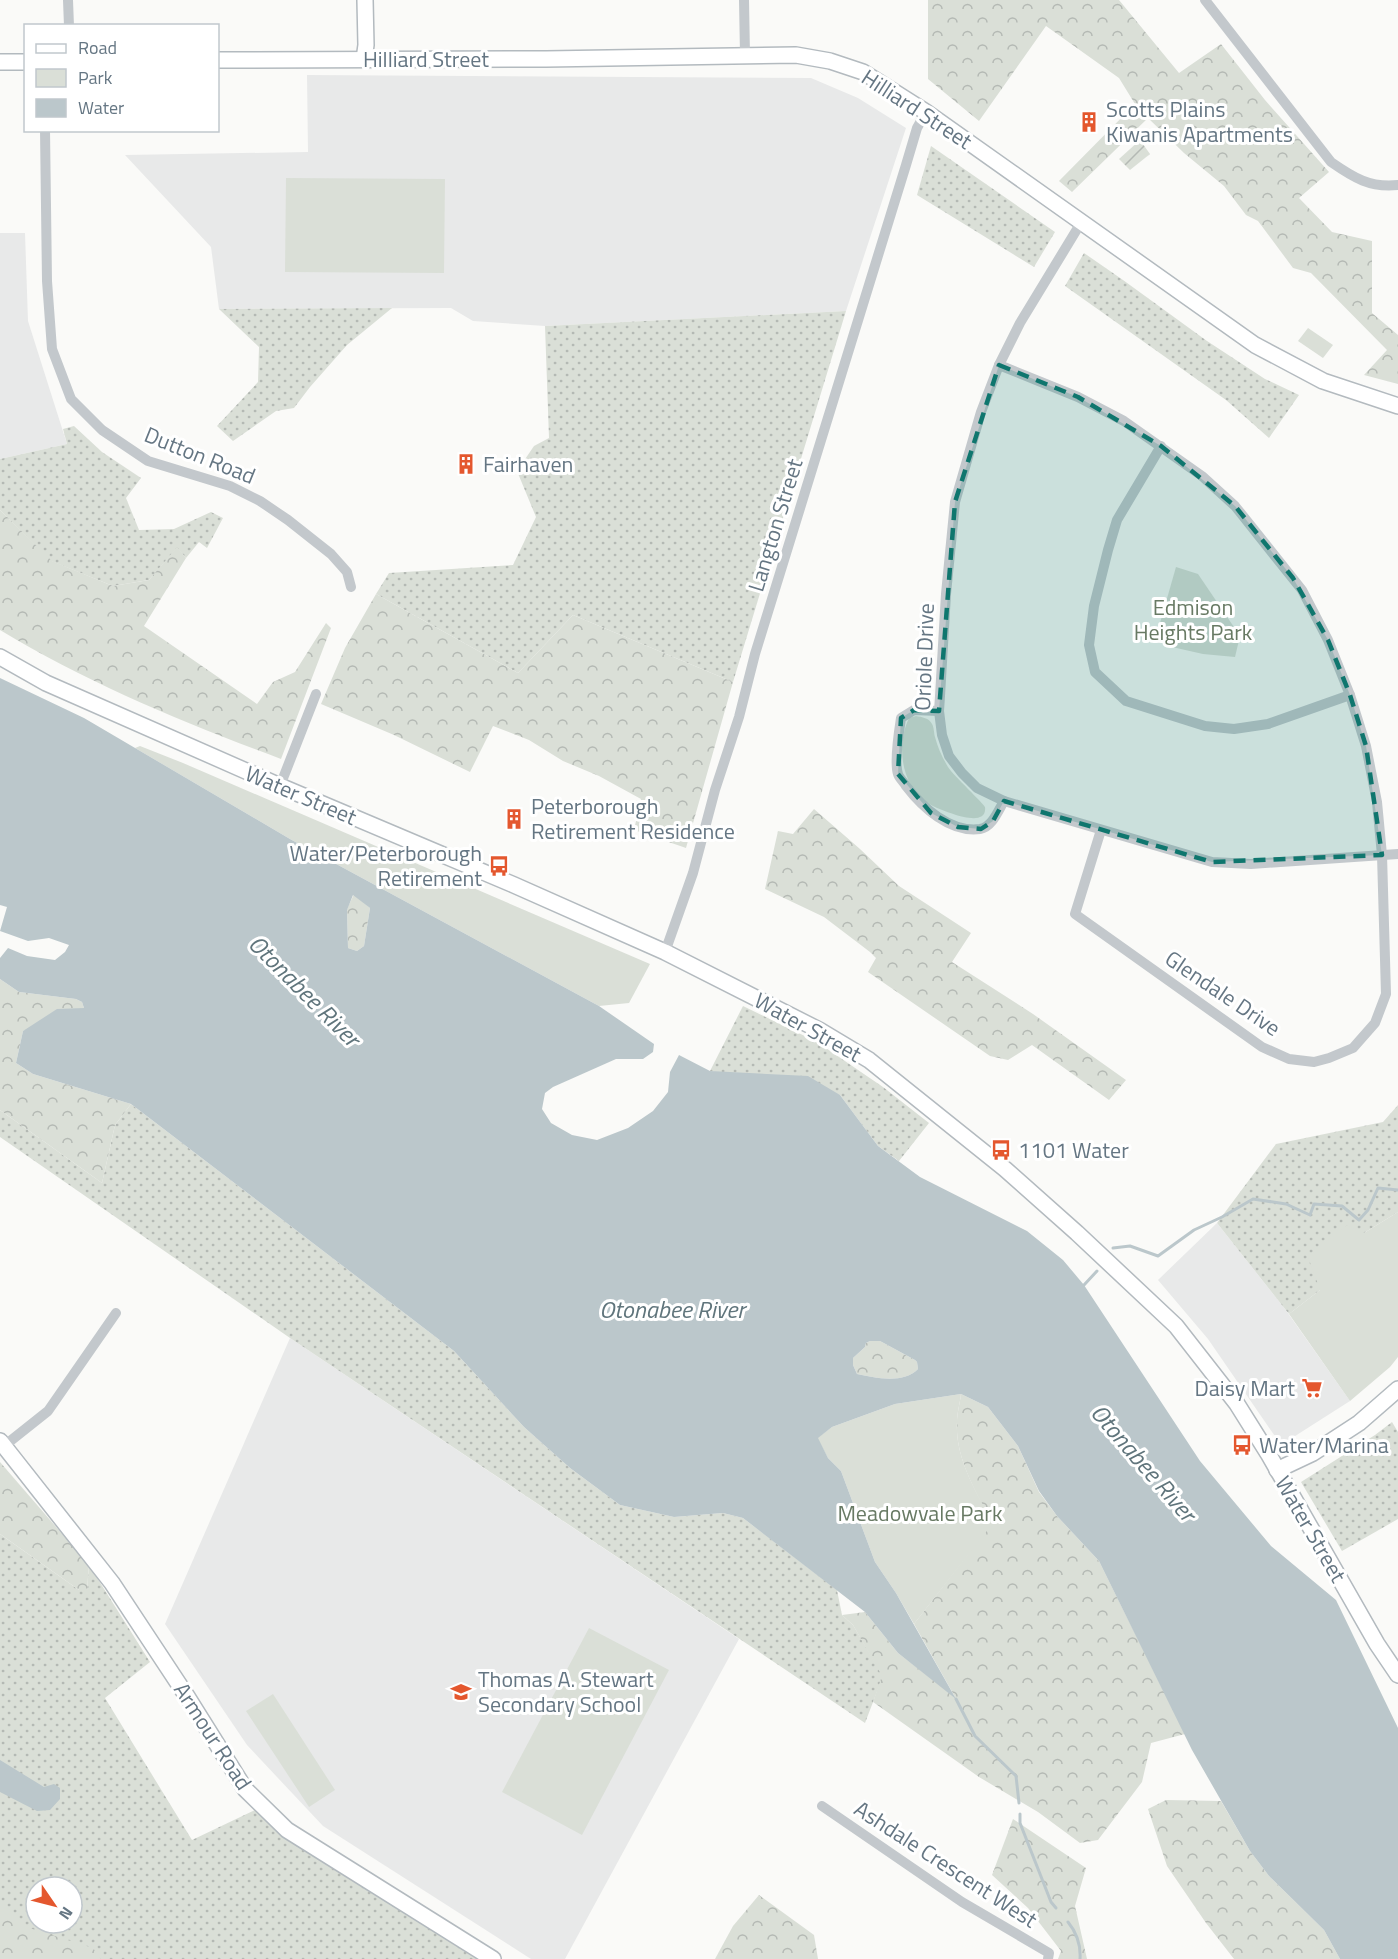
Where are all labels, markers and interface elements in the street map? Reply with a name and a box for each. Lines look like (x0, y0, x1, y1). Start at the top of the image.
legend (24, 24, 219, 132)
text: Road (78, 34, 117, 61)
street label: Hilliard Street (363, 42, 489, 76)
street label: Hilliard Street (855, 60, 979, 158)
text: Park (78, 64, 113, 91)
place label: Scotts Plains Kiwanis Apartments (1106, 92, 1293, 151)
text: Water (78, 94, 124, 121)
building icon: Scotts Plains Kiwanis Apartments (1077, 110, 1101, 134)
street label: Dutton Road (139, 417, 261, 493)
place label: Fairhaven (483, 447, 573, 481)
building icon: Fairhaven (454, 452, 478, 476)
street label: Langton Street (739, 454, 811, 596)
park label: Edmison Heights Park (1134, 590, 1253, 649)
street label: Oriole Drive (905, 603, 943, 711)
street label: Water Street (240, 756, 362, 834)
place label: Peterborough Retirement Residence (531, 789, 735, 848)
building icon: Peterborough Retirement Residence (502, 807, 526, 831)
place label: Water/Peterborough Retirement (290, 836, 482, 895)
bus stop icon: Water/Peterborough Retirement (487, 854, 511, 878)
water label: Otonabee River (240, 926, 371, 1057)
street label: Glendale Drive (1158, 942, 1288, 1044)
street label: Water Street (748, 983, 868, 1071)
place label: 1101 Water (1018, 1133, 1129, 1167)
bus stop icon: 1101 Water (989, 1138, 1013, 1162)
water label: Otonabee River (599, 1291, 748, 1327)
place label: Daisy Mart (1195, 1371, 1295, 1405)
supermarket icon: Daisy Mart (1300, 1376, 1324, 1400)
water label: Otonabee River (1082, 1396, 1207, 1532)
place label: Water/Marina (1259, 1428, 1389, 1462)
bus stop icon: Water/Marina (1230, 1433, 1254, 1457)
street label: Water Street (1267, 1469, 1355, 1589)
park label: Meadowvale Park (838, 1496, 1003, 1530)
place label: Thomas A. Stewart Secondary School (478, 1662, 654, 1721)
street label: Armour Road (165, 1675, 261, 1797)
school or university icon: Thomas A. Stewart Secondary School (449, 1680, 473, 1704)
street label: Ashdale Crescent West (848, 1792, 1045, 1936)
north arrow (24, 1875, 84, 1935)
text: N (53, 1902, 79, 1925)

